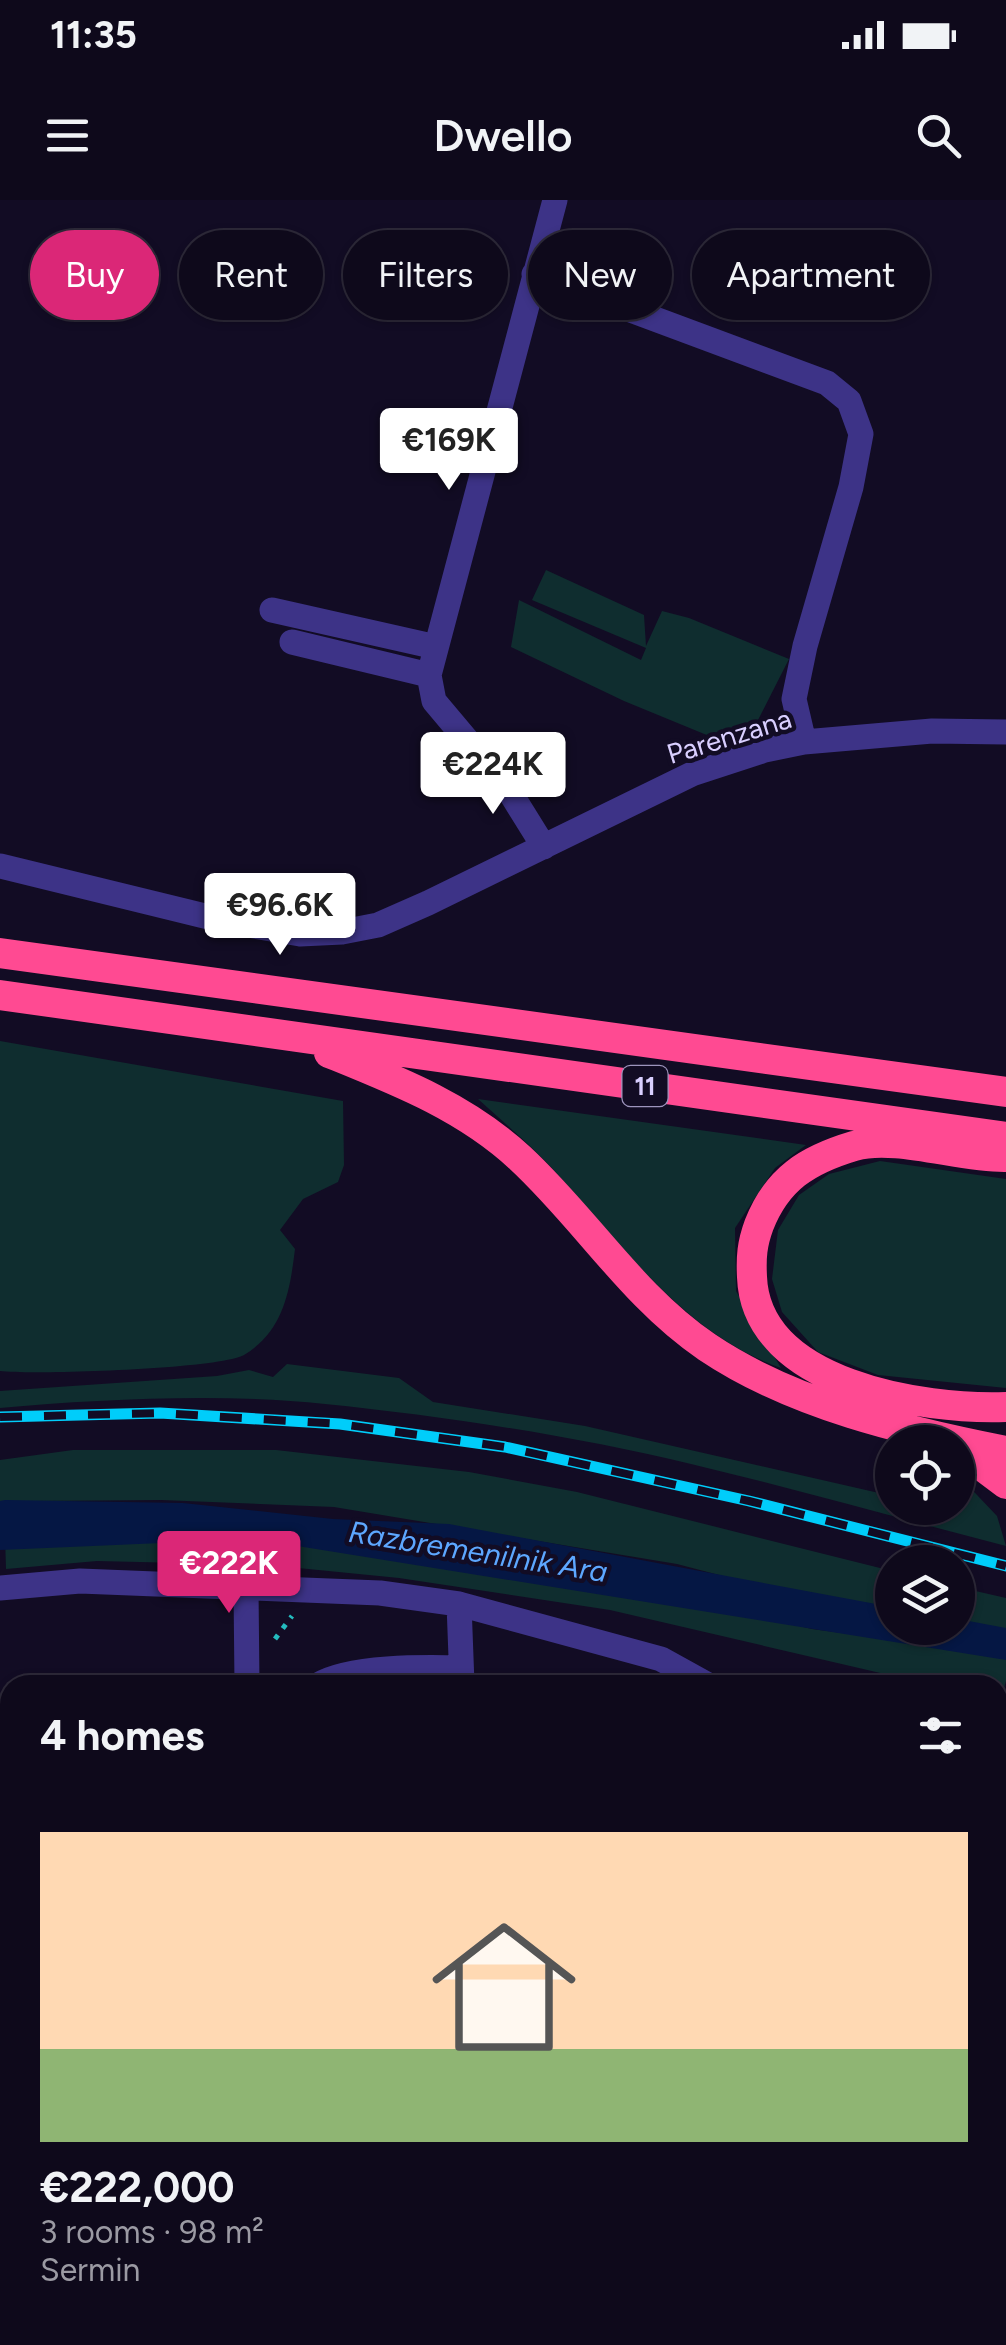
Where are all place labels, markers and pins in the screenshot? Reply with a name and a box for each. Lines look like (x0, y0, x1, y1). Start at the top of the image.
pin: €169K (379, 408, 519, 493)
pin: €224K (423, 732, 563, 817)
pin: €96.6K (199, 873, 361, 958)
pin: €222K (159, 1531, 299, 1616)

